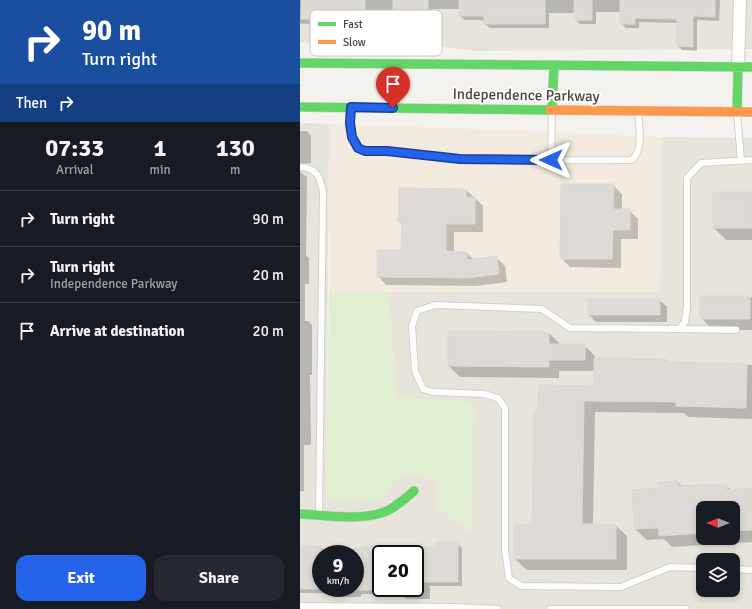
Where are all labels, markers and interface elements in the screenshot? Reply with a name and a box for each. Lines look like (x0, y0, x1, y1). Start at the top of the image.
legend (310, 10, 442, 56)
text: 90 m (82, 14, 141, 48)
icon: right (16, 16, 68, 68)
text: Fast (343, 18, 363, 31)
text: Slow (343, 36, 366, 49)
text: Turn right (82, 48, 157, 70)
pin (376, 67, 410, 108)
icon: arrive (382, 73, 404, 95)
street label: Independence Parkway (452, 85, 600, 105)
icon: right (55, 92, 77, 114)
text: Then (16, 94, 47, 112)
text: 07:33 (45, 133, 104, 163)
text: 1 (154, 133, 166, 163)
text: 130 (216, 133, 255, 163)
position arrow (530, 139, 572, 181)
text: Arrival (56, 162, 93, 178)
text: min (150, 162, 171, 178)
text: m (230, 162, 240, 178)
icon: right (16, 208, 38, 230)
text: Turn right (50, 210, 115, 228)
text: 90 m (253, 210, 284, 228)
text: Turn right (50, 258, 115, 276)
icon: right (16, 264, 38, 286)
text: 20 m (253, 266, 284, 284)
text: Independence Parkway (50, 276, 177, 292)
icon: arrive (16, 320, 38, 342)
text: Arrive at destination (50, 322, 185, 340)
text: 20 m (253, 322, 284, 340)
north arrow (696, 501, 740, 545)
map controls (696, 501, 740, 597)
speed limit sign: 20 (372, 545, 424, 597)
text: 9 (333, 553, 343, 578)
button: layers (696, 553, 740, 597)
button: Exit (16, 555, 146, 601)
button: Share (154, 555, 284, 601)
text: km/h (327, 575, 349, 587)

